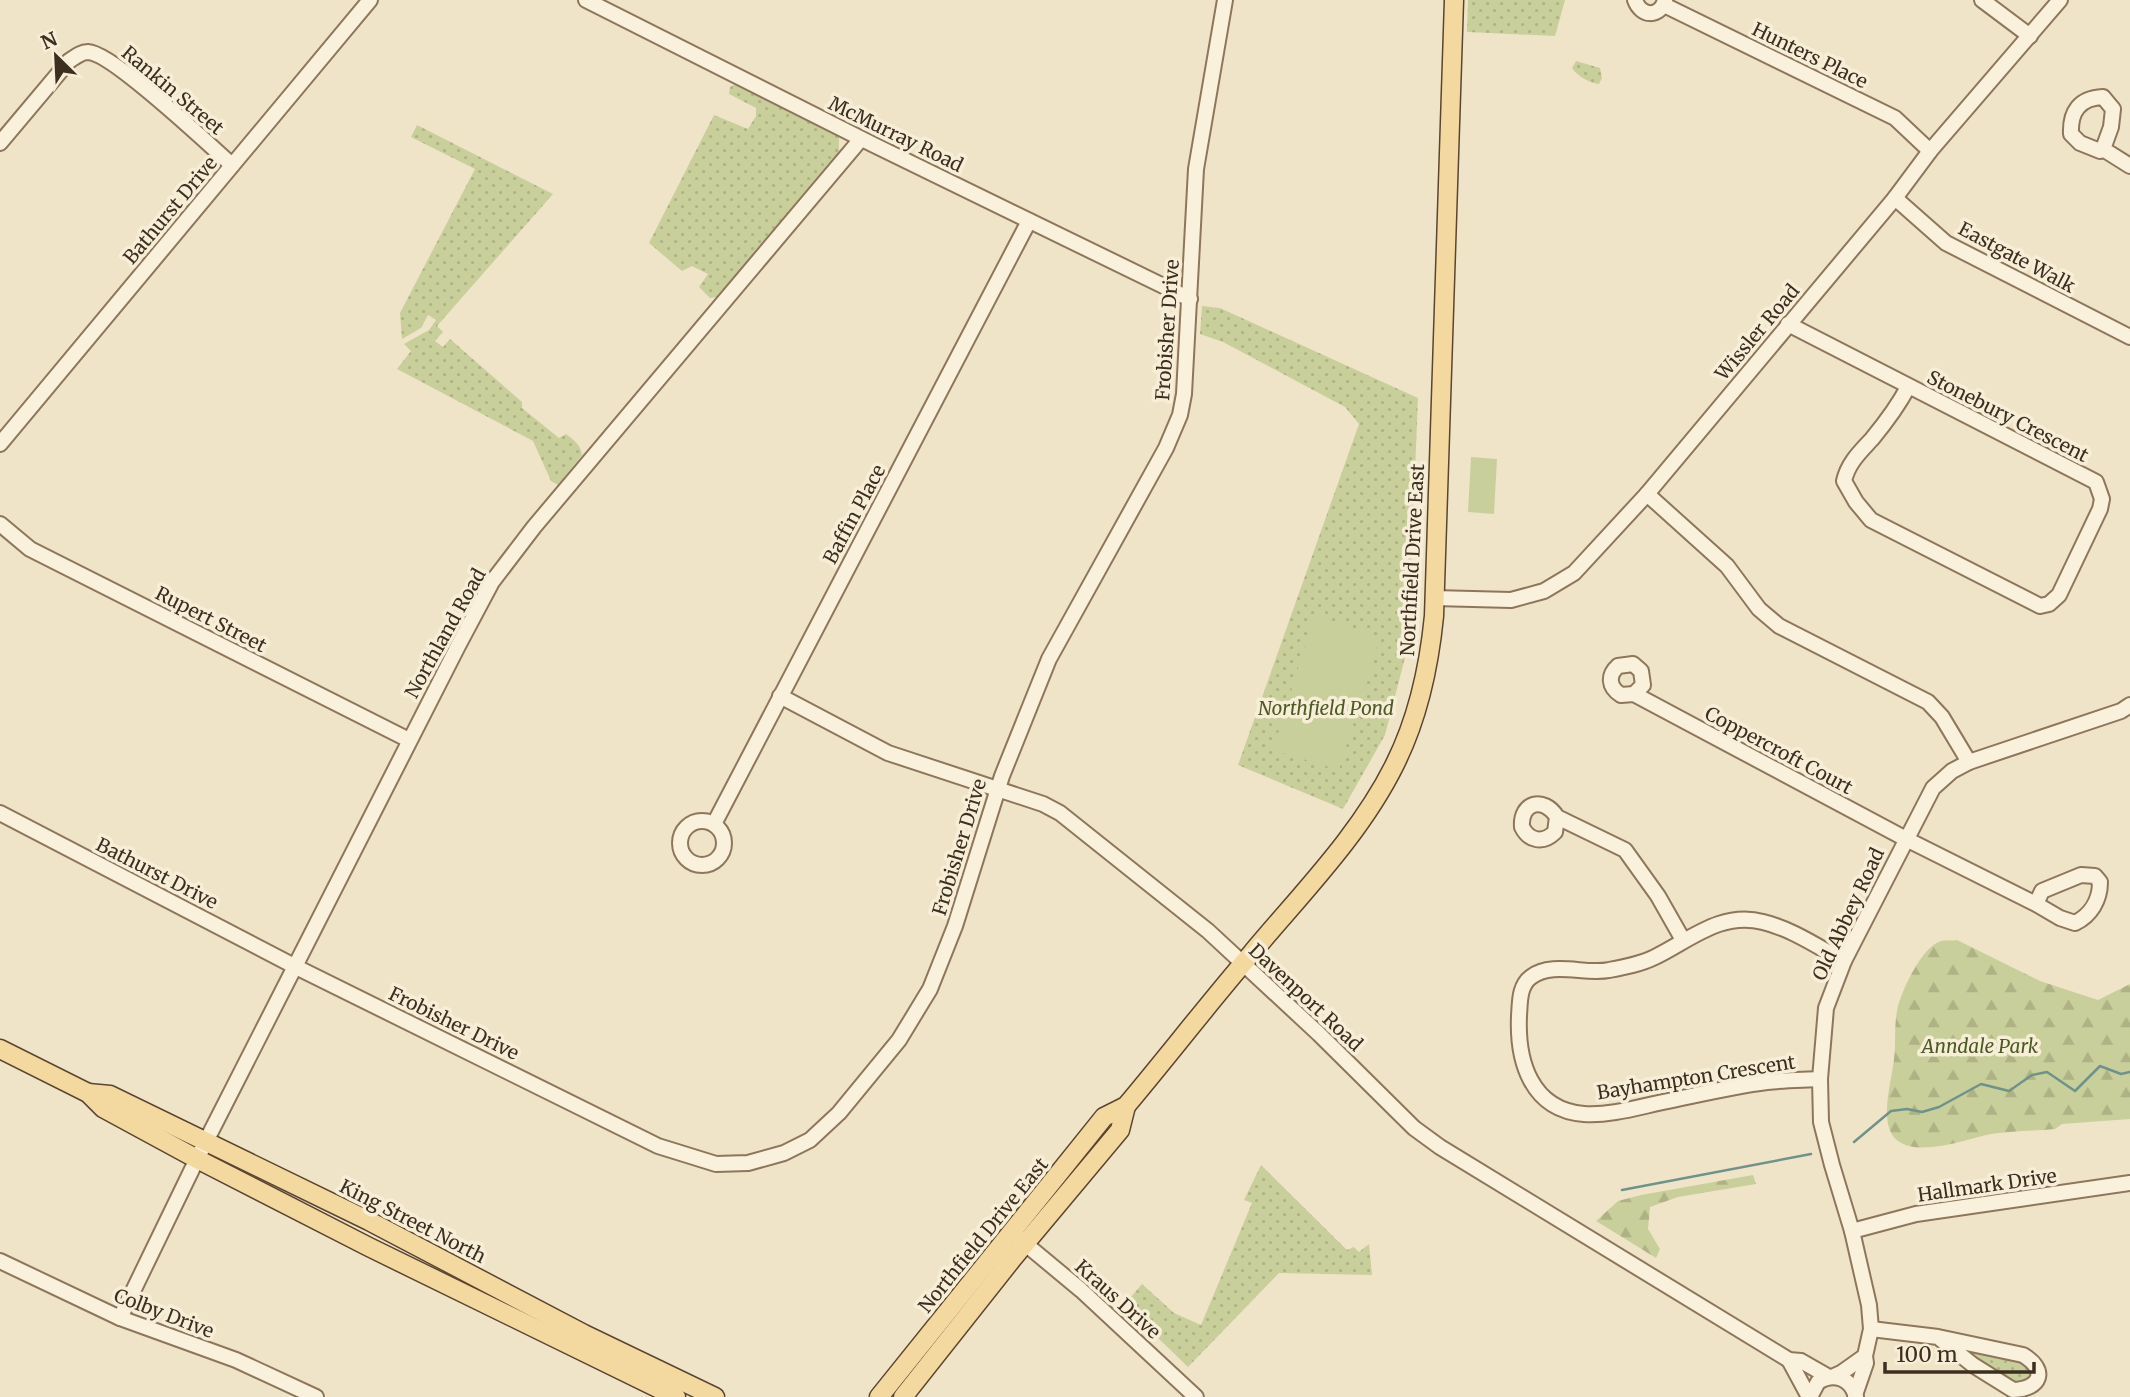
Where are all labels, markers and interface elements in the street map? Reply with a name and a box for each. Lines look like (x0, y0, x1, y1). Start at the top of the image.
street label: Hunters Place (1748, 17, 1872, 93)
north arrow (21, 21, 91, 91)
text: N (37, 26, 61, 54)
street label: Rankin Street (117, 40, 229, 140)
street label: McMurray Road (825, 91, 967, 177)
street label: Bathurst Drive (118, 151, 222, 269)
street label: Eastgate Walk (1955, 216, 2079, 298)
street label: Frobisher Drive (1150, 258, 1184, 401)
street label: Wissler Road (1709, 279, 1804, 386)
street label: Stonebury Crescent (1923, 365, 2093, 467)
street label: Baffin Place (818, 460, 890, 568)
street label: Northfield Drive East (1395, 463, 1429, 657)
street label: Northland Road (399, 564, 491, 702)
street label: Rupert Street (151, 581, 271, 658)
park label: Northfield Pond (1258, 696, 1394, 720)
street label: Coppercroft Court (1701, 701, 1858, 799)
street label: Frobisher Drive (927, 776, 991, 918)
street label: Bathurst Drive (92, 832, 222, 914)
street label: Old Abbey Road (1807, 844, 1889, 984)
street label: Davenport Road (1244, 938, 1368, 1056)
street label: Frobisher Drive (385, 981, 523, 1065)
park label: Anndale Park (1920, 1034, 2039, 1058)
street label: Bayhampton Crescent (1595, 1049, 1798, 1105)
street label: Northfield Drive East (913, 1152, 1053, 1317)
street label: Hallmark Drive (1916, 1163, 2058, 1207)
street label: King Street North (336, 1174, 491, 1268)
street label: Kraus Drive (1070, 1254, 1166, 1344)
street label: Colby Drive (111, 1283, 217, 1343)
scale bar (1885, 1330, 2034, 1374)
text: 100 m (1896, 1341, 1958, 1368)

